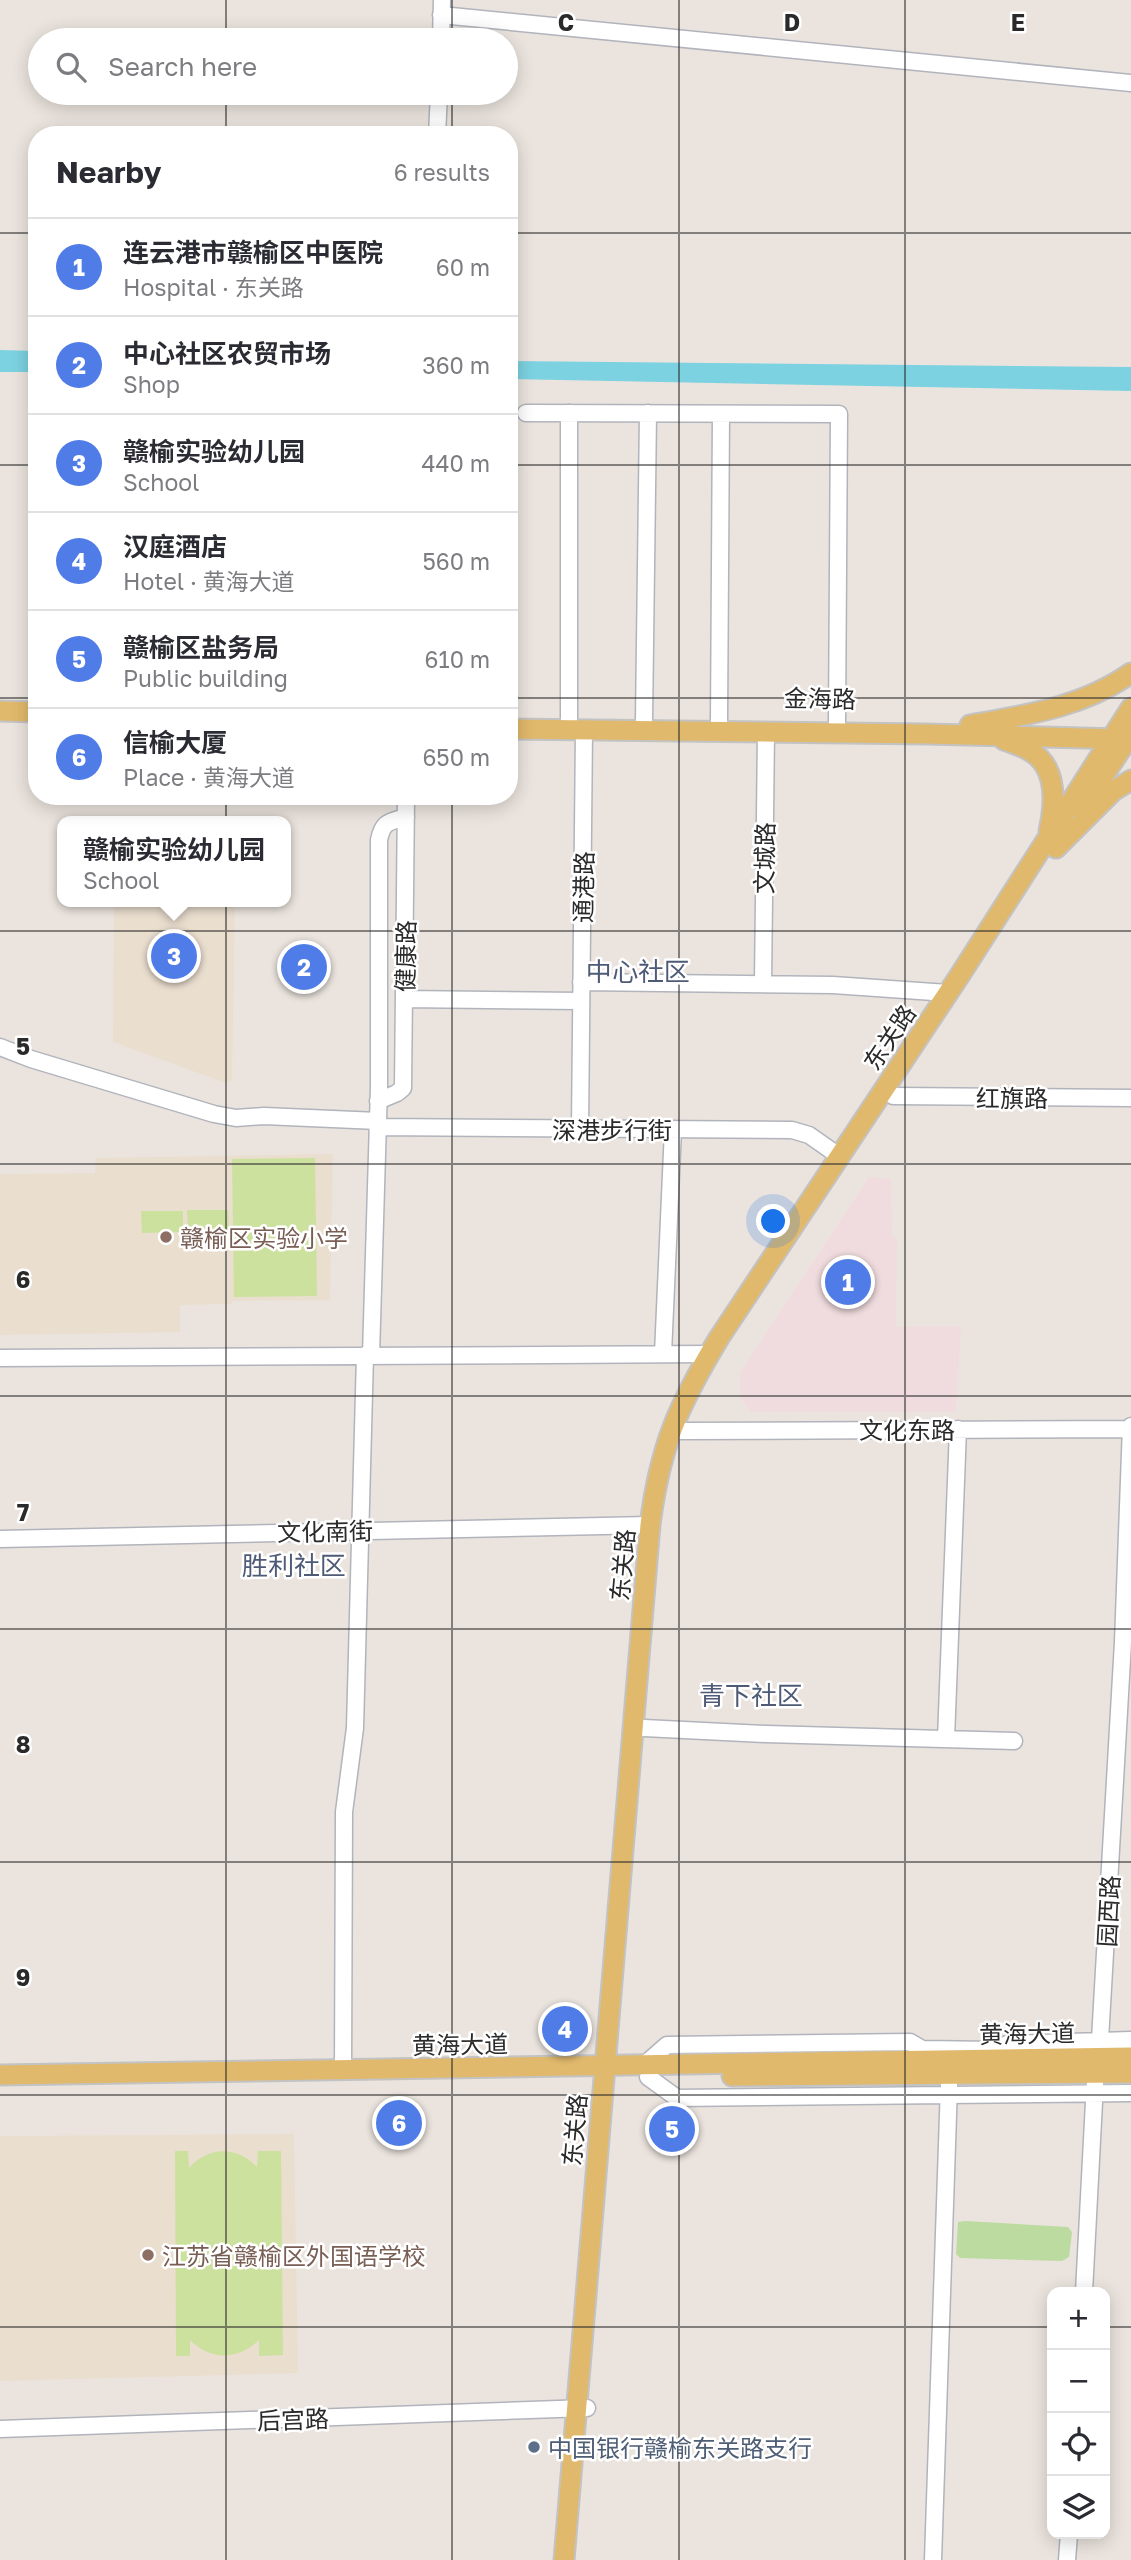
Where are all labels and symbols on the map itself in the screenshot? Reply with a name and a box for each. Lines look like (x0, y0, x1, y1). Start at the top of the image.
text: C (558, 8, 574, 36)
text: D (784, 8, 800, 36)
text: E (1011, 8, 1025, 36)
street label: 金海路 (784, 683, 856, 713)
street label: 文城路 (749, 822, 779, 894)
street label: 通港路 (568, 851, 598, 923)
street label: 健康路 (390, 920, 420, 992)
pin: 3 (151, 930, 197, 982)
pin: 2 (281, 941, 327, 993)
district label: 中心社区 (586, 956, 690, 987)
street label: 东关路 (857, 999, 921, 1075)
text: 5 (16, 1032, 30, 1060)
street label: 红旗路 (976, 1083, 1048, 1112)
street label: 深港步行街 (552, 1115, 672, 1144)
your location (756, 1204, 790, 1238)
place label: 赣榆区实验小学 (180, 1223, 348, 1252)
marker: 赣榆区实验小学 (158, 1229, 174, 1245)
pin: 1 (825, 1256, 871, 1308)
text: 6 (16, 1265, 30, 1293)
street label: 文化东路 (859, 1415, 955, 1444)
text: 7 (17, 1498, 29, 1526)
street label: 文化南街 (277, 1516, 373, 1546)
street label: 东关路 (604, 1528, 640, 1602)
district label: 胜利社区 (242, 1550, 346, 1581)
district label: 青下社区 (699, 1680, 803, 1711)
text: 8 (16, 1730, 30, 1758)
street label: 园西路 (1092, 1874, 1124, 1948)
text: 9 (16, 1963, 30, 1991)
pin: 4 (542, 2003, 588, 2055)
street label: 黄海大道 (979, 2018, 1075, 2048)
street label: 黄海大道 (412, 2029, 508, 2059)
street label: 东关路 (556, 2093, 592, 2167)
pin: 6 (376, 2097, 422, 2149)
pin: 5 (649, 2103, 695, 2155)
place label: 江苏省赣榆区外国语学校 (162, 2241, 426, 2270)
marker: 江苏省赣榆区外国语学校 (140, 2247, 156, 2263)
street label: 后宫路 (257, 2403, 329, 2435)
place label: 中国银行赣榆东关路支行 (548, 2433, 812, 2462)
marker: 中国银行赣榆东关路支行 (526, 2439, 542, 2455)

